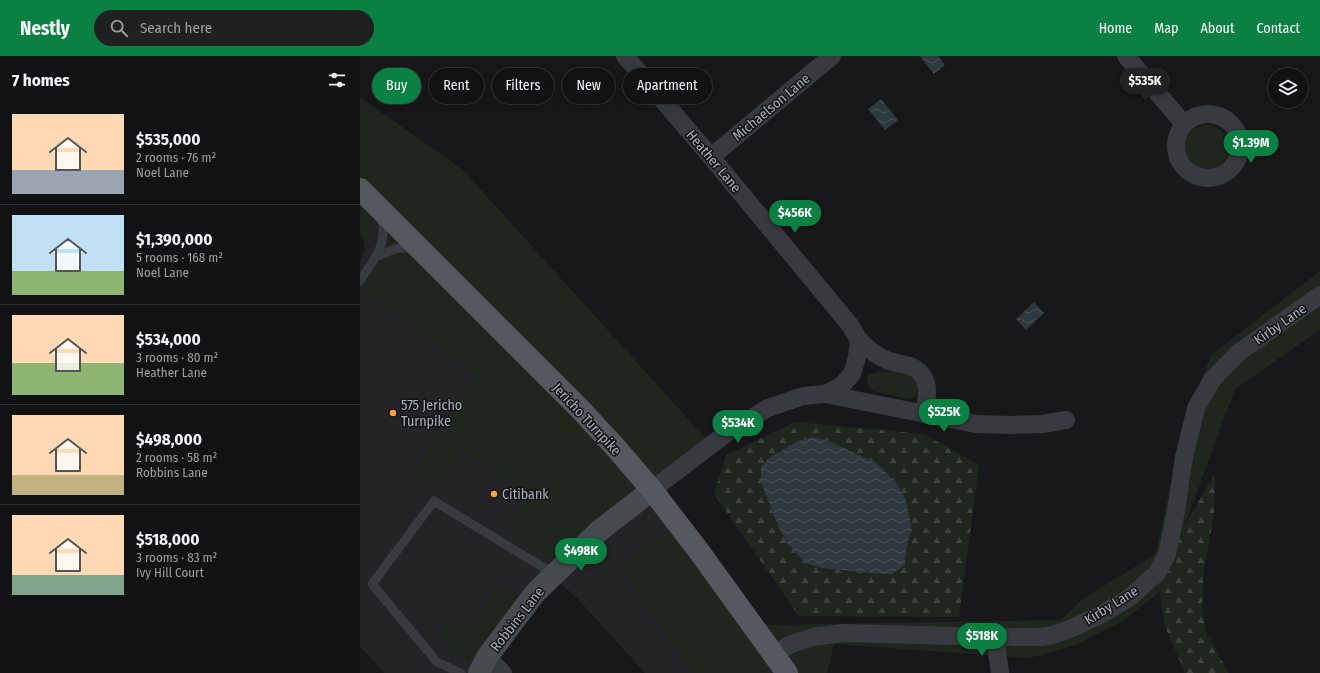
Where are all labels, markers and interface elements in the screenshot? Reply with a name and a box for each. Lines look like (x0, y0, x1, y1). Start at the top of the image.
search box (94, 10, 374, 46)
text: Nestly (20, 17, 70, 40)
icon: search (108, 17, 130, 39)
text: Search here (140, 19, 212, 37)
text: Home (1099, 20, 1132, 37)
text: Map (1154, 20, 1178, 37)
text: About (1200, 20, 1235, 37)
text: Contact (1257, 20, 1300, 37)
chip: Buy (372, 68, 421, 104)
chip: Rent (429, 68, 484, 104)
chip: Filters (492, 68, 554, 104)
chip: New (562, 68, 615, 104)
chip: Apartment (623, 68, 712, 104)
pin: $535K (1117, 68, 1173, 102)
map controls (1268, 68, 1308, 108)
button: layers (1268, 68, 1308, 108)
icon: filters (326, 69, 348, 91)
text: 7 homes (12, 70, 70, 91)
street label: Michaelson Lane (729, 70, 813, 145)
text: $535K (1129, 73, 1161, 88)
street label: Heather Lane (683, 127, 745, 196)
text: $535,000 (136, 129, 201, 150)
icon: home (44, 130, 92, 178)
pin: $1.39M (1218, 130, 1284, 164)
text: $1.39M (1233, 135, 1269, 150)
text: 2 rooms · 76 m² (136, 150, 216, 165)
text: Noel Lane (136, 165, 189, 180)
pin: $456K (767, 200, 823, 234)
text: $456K (778, 205, 812, 220)
text: $1,390,000 (136, 229, 213, 250)
icon: home (44, 231, 92, 279)
text: 5 rooms · 168 m² (136, 250, 223, 265)
text: Noel Lane (136, 265, 189, 280)
street label: Kirby Lane (1251, 300, 1310, 349)
text: $534,000 (136, 329, 201, 350)
icon: home (44, 331, 92, 379)
text: 3 rooms · 80 m² (136, 350, 218, 365)
text: Heather Lane (136, 365, 207, 380)
street label: Jericho Turnpike (549, 380, 625, 459)
place label: 575 Jericho Turnpike (401, 397, 462, 430)
pin: $525K (916, 399, 972, 433)
text: $525K (928, 404, 960, 419)
marker: 575 Jericho Turnpike (388, 408, 398, 418)
pin: $534K (710, 410, 766, 444)
text: $534K (721, 415, 755, 430)
text: $498,000 (136, 429, 202, 450)
icon: home (44, 431, 92, 479)
text: 2 rooms · 58 m² (136, 450, 217, 465)
text: Robbins Lane (136, 465, 208, 480)
place label: Citibank (502, 486, 549, 503)
marker: Citibank (489, 489, 499, 499)
text: $518,000 (136, 529, 200, 550)
icon: home (44, 531, 92, 579)
pin: $498K (553, 538, 609, 572)
text: $498K (564, 543, 598, 558)
text: 3 rooms · 83 m² (136, 550, 217, 565)
text: Ivy Hill Court (136, 565, 204, 580)
street label: Kirby Lane (1081, 582, 1141, 629)
street label: Robbins Lane (487, 584, 548, 655)
pin: $518K (954, 623, 1010, 657)
text: $518K (966, 628, 998, 643)

